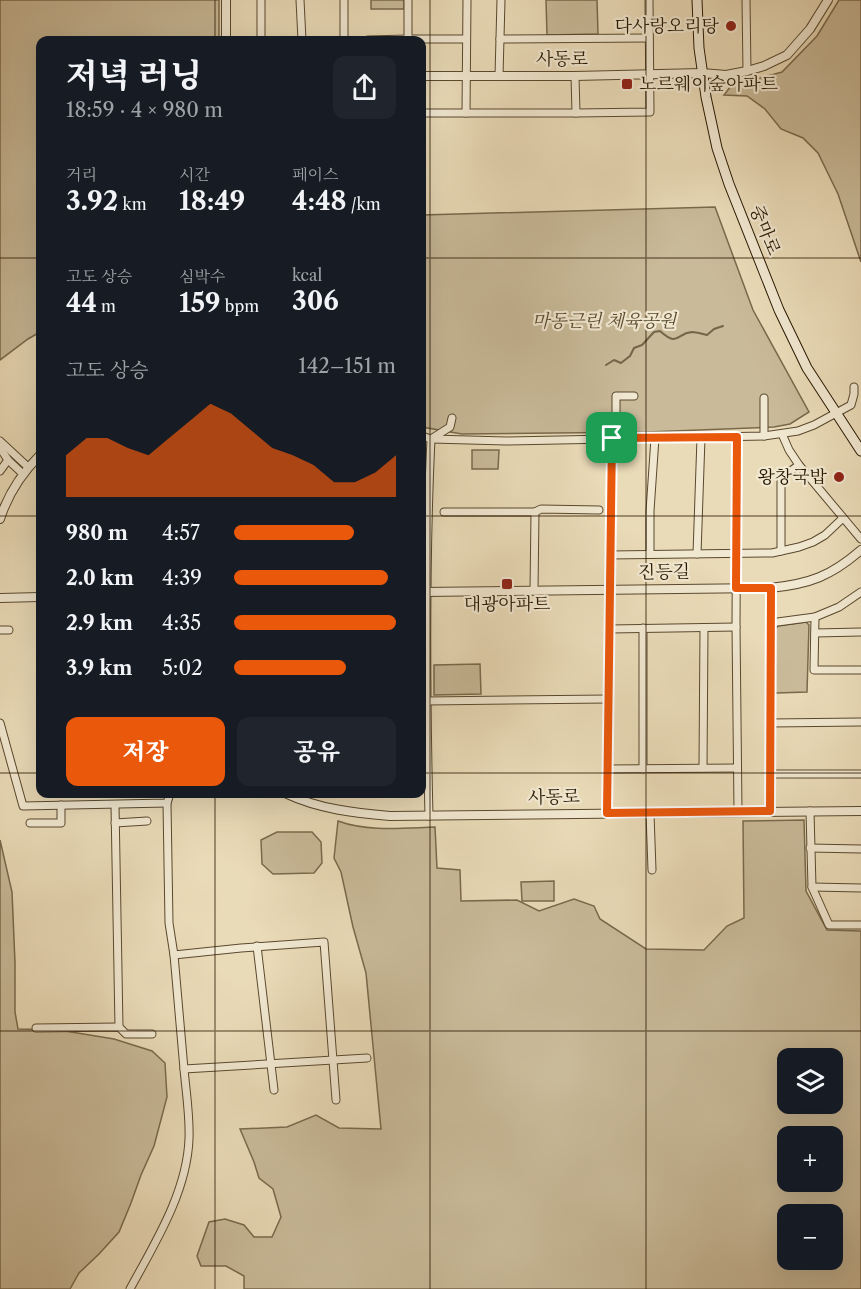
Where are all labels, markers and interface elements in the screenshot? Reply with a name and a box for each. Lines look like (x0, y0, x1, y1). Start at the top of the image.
place label: 다사랑오리탕 (615, 15, 720, 37)
marker: 다사랑오리탕 (724, 19, 738, 33)
street label: 사동로 (536, 48, 588, 70)
text: 저녁 러닝 (66, 55, 202, 96)
button: share (333, 56, 396, 119)
place label: 노르웨이숲아파트 (639, 73, 779, 95)
marker: 노르웨이숲아파트 (620, 77, 634, 91)
text: 18:59 · 4 × 980 m (66, 98, 223, 122)
text: 거리 (66, 164, 97, 184)
text: 시간 (179, 164, 210, 184)
text: 페이스 (292, 164, 338, 184)
text: 3.92 (66, 185, 118, 217)
text: 18:49 (179, 185, 245, 217)
text: 4:48 (292, 185, 347, 217)
text: km (118, 194, 147, 214)
text: /km (347, 194, 381, 214)
street label: 중마로 (745, 202, 785, 258)
text: kcal (292, 265, 322, 285)
text: 고도 상승 (66, 266, 132, 286)
text: 심박수 (179, 266, 225, 286)
text: 306 (292, 285, 339, 317)
text: 44 (66, 287, 97, 319)
text: 159 (179, 287, 221, 319)
text: m (97, 296, 116, 316)
text: bpm (221, 296, 259, 316)
park label: 마동근린 체육공원 (532, 310, 678, 332)
text: 142–151 m (298, 354, 396, 378)
text: 고도 상승 (66, 358, 149, 382)
pin (586, 412, 637, 463)
icon: arrive (595, 421, 628, 454)
place label: 왕창국밥 (757, 466, 828, 488)
marker: 왕창국밥 (832, 470, 846, 484)
text: 980 m (66, 521, 128, 545)
text: 4:57 (162, 521, 200, 545)
street label: 진등길 (638, 561, 690, 583)
text: 2.0 km (66, 566, 134, 590)
text: 4:39 (162, 566, 202, 590)
marker: 대광아파트 (500, 577, 514, 591)
place label: 대광아파트 (464, 593, 551, 615)
text: 2.9 km (66, 611, 133, 635)
text: 4:35 (162, 611, 201, 635)
text: 3.9 km (66, 656, 132, 680)
text: 5:02 (162, 656, 203, 680)
button: 저장 (66, 717, 225, 786)
button: 공유 (237, 717, 396, 786)
street label: 사동로 (528, 786, 580, 808)
map controls (777, 1048, 843, 1270)
button: layers (777, 1048, 843, 1114)
button: + (777, 1126, 843, 1192)
button: − (777, 1204, 843, 1270)

